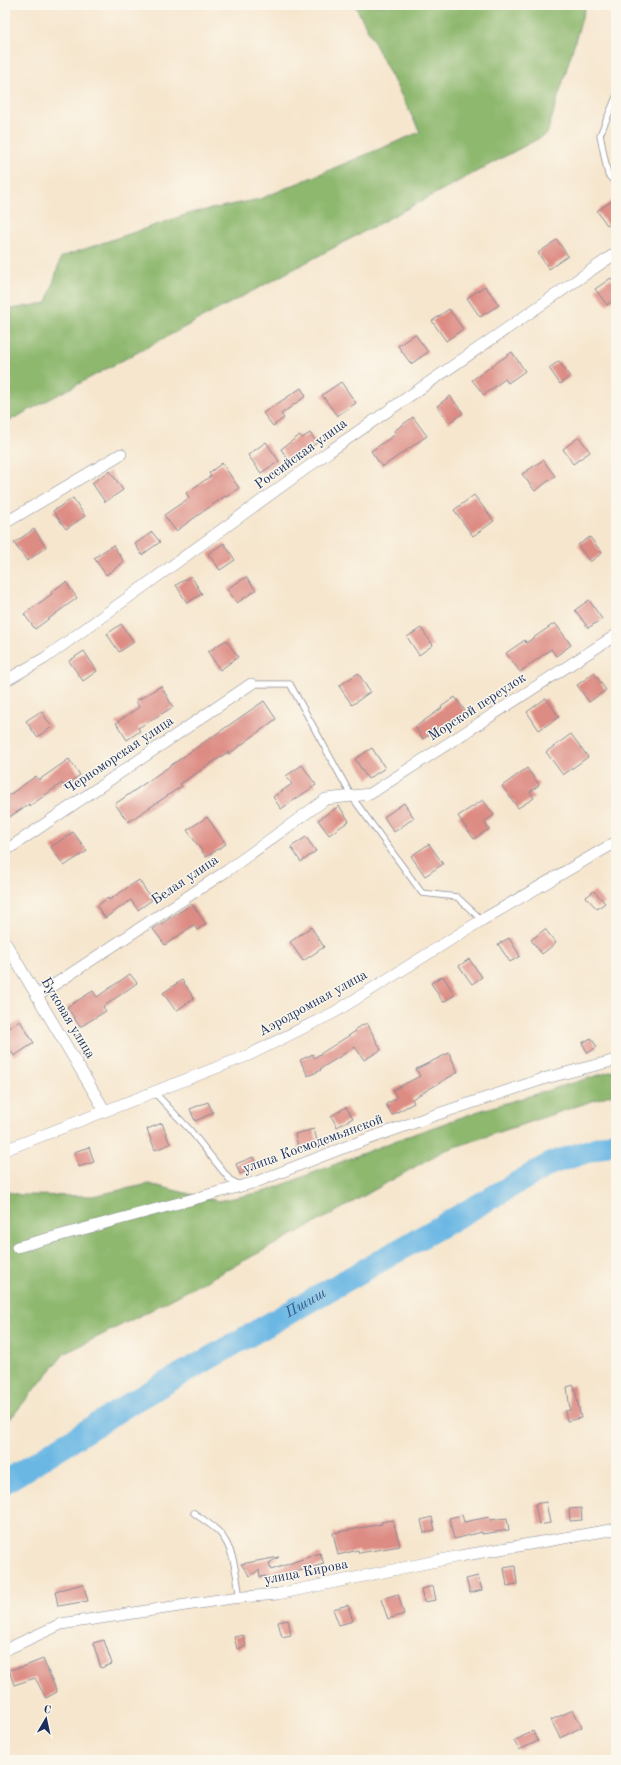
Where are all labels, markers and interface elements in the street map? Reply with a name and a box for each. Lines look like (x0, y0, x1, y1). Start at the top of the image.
street label: Российская улица (252, 416, 350, 492)
street label: Морской переулок (426, 670, 528, 744)
street label: Черноморская улица (62, 713, 176, 797)
street label: Белая улица (149, 853, 221, 907)
street label: Аэродромная улица (256, 967, 370, 1039)
street label: Буковая улица (38, 975, 98, 1061)
street label: улица Космодемьянской (241, 1112, 385, 1176)
water label: Пшиш (282, 1286, 329, 1321)
street label: улица Кирова (263, 1557, 349, 1587)
north arrow (26, 1699, 66, 1739)
text: С (43, 1705, 52, 1717)

